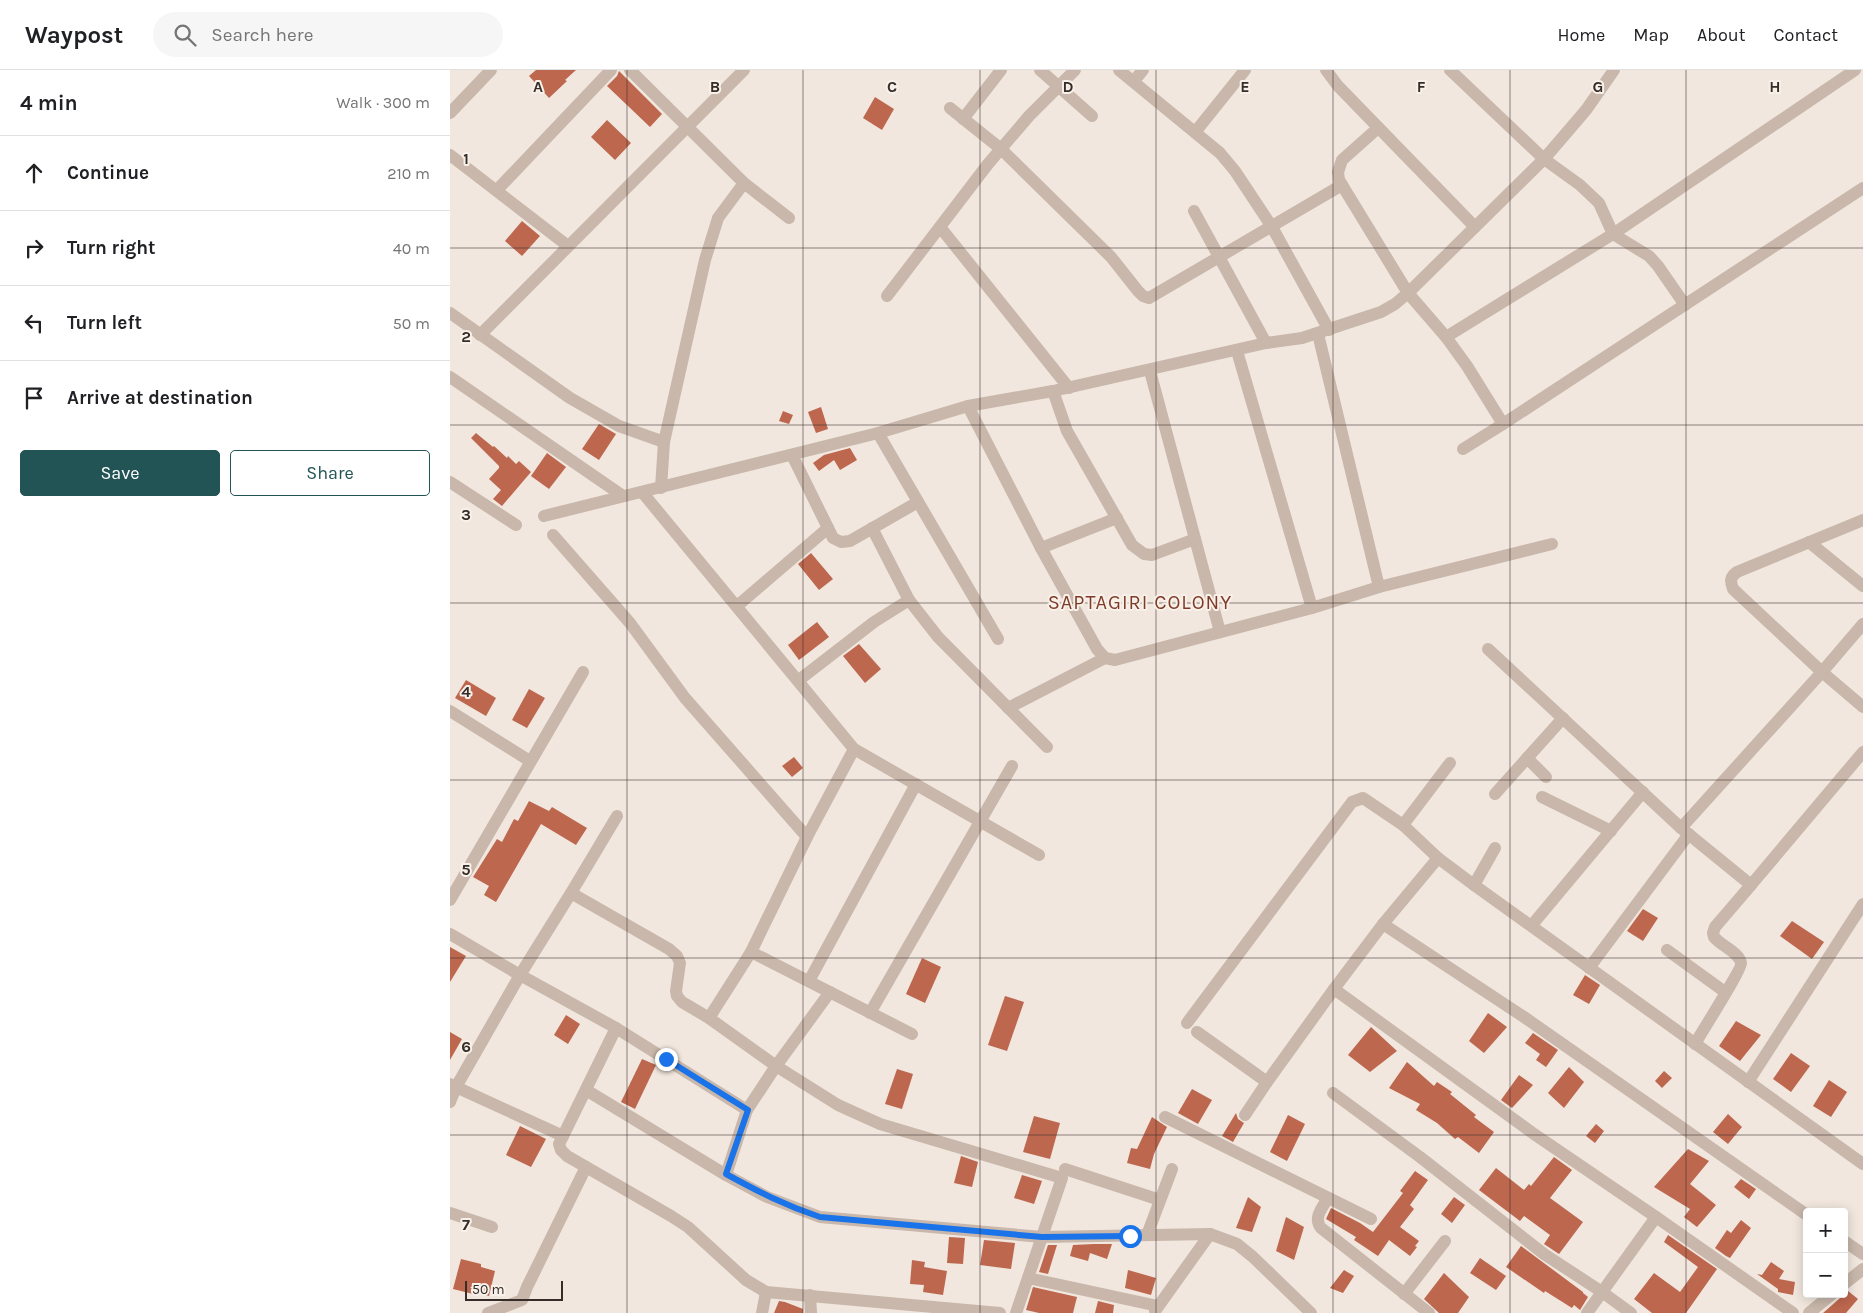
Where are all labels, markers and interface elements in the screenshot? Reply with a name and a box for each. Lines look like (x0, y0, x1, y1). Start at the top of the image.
search box (153, 12, 503, 57)
text: Waypost (25, 21, 123, 49)
icon: search (171, 21, 199, 49)
text: Search here (211, 24, 313, 46)
text: Home (1557, 24, 1605, 46)
text: Map (1633, 24, 1669, 46)
text: About (1697, 24, 1746, 46)
text: Contact (1774, 24, 1838, 46)
text: A (533, 77, 543, 96)
text: B (710, 77, 720, 96)
text: C (887, 77, 897, 96)
text: D (1063, 77, 1074, 96)
text: E (1240, 77, 1250, 96)
text: F (1417, 77, 1426, 96)
text: G (1593, 77, 1603, 96)
text: H (1769, 77, 1781, 96)
text: 4 min (20, 91, 78, 115)
text: Walk · 300 m (336, 93, 430, 112)
text: 1 (463, 149, 469, 168)
icon: ahead (20, 159, 48, 187)
text: Continue (67, 162, 149, 184)
text: 210 m (387, 164, 430, 183)
icon: right (20, 234, 48, 262)
text: Turn right (67, 237, 156, 259)
text: 40 m (393, 239, 430, 258)
icon: left (20, 309, 48, 337)
text: Turn left (67, 312, 142, 334)
text: 50 m (393, 314, 430, 333)
text: 2 (461, 327, 471, 346)
icon: arrive (20, 384, 48, 412)
text: Arrive at destination (67, 387, 253, 409)
button: Save (20, 450, 220, 496)
button: Share (230, 450, 430, 496)
text: 3 (461, 505, 471, 524)
district label: SAPTAGIRI COLONY (1048, 591, 1232, 614)
text: 4 (461, 682, 471, 701)
text: 5 (461, 860, 471, 879)
text: 6 (461, 1037, 471, 1056)
route end (655, 1048, 678, 1071)
map controls (1803, 1208, 1848, 1298)
button: + (1803, 1208, 1848, 1253)
text: 7 (462, 1215, 470, 1234)
route start (1119, 1225, 1142, 1248)
button: − (1803, 1253, 1848, 1298)
scale bar (465, 1278, 562, 1301)
text: 50 m (472, 1281, 505, 1298)

